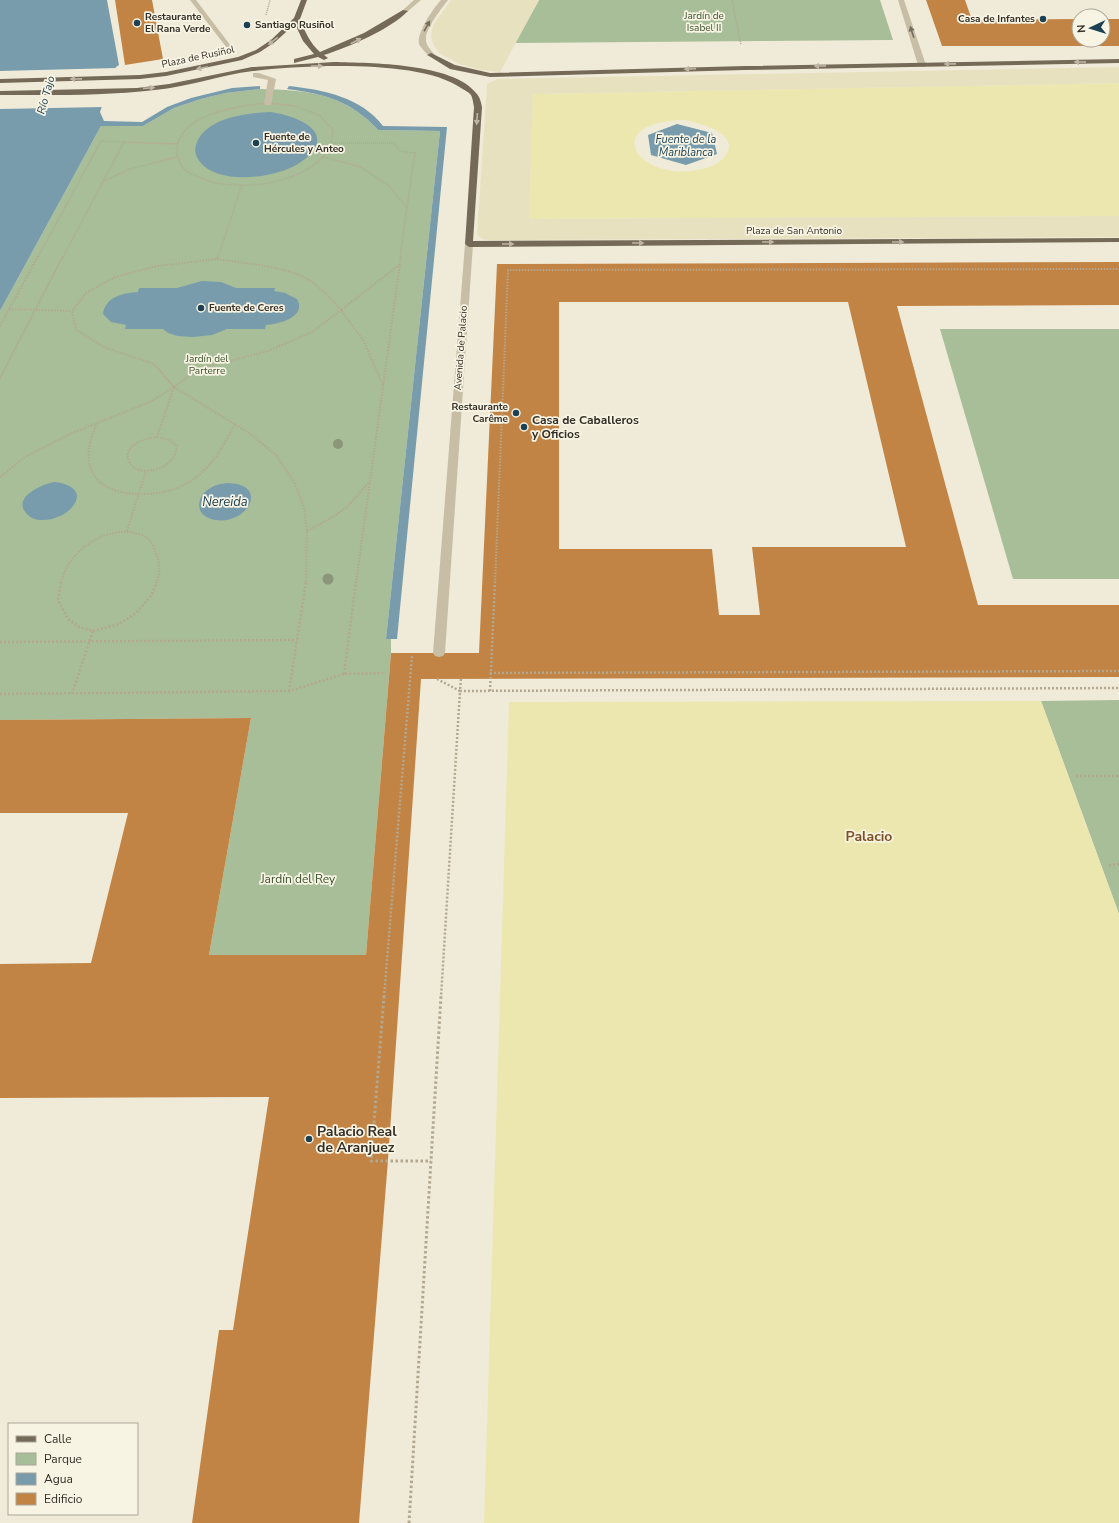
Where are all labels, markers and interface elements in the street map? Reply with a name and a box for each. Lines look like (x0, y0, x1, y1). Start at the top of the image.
north arrow (1071, 8, 1111, 48)
park label: Jardín de Isabel II (683, 9, 724, 35)
place label: Restaurante El Rana Verde (145, 10, 211, 36)
place label: Casa de Infantes (958, 12, 1035, 26)
marker: Casa de Infantes (1038, 14, 1048, 24)
marker: Restaurante El Rana Verde (132, 18, 142, 28)
place label: Santiago Rusiñol (255, 18, 335, 32)
marker: Santiago Rusiñol (242, 20, 252, 30)
one-way arrow (423, 20, 430, 32)
text: N (1074, 24, 1089, 33)
one-way arrow (909, 26, 915, 38)
one-way arrow (267, 37, 278, 45)
one-way arrow (350, 37, 362, 44)
street label: Plaza de Rusiñol (160, 42, 236, 72)
one-way arrow (1074, 58, 1086, 65)
one-way arrow (943, 61, 956, 67)
one-way arrow (311, 62, 323, 69)
one-way arrow (814, 63, 826, 70)
one-way arrow (195, 65, 208, 71)
one-way arrow (684, 66, 696, 73)
water label: Río Tajo (33, 74, 59, 116)
one-way arrow (69, 76, 82, 82)
one-way arrow (143, 85, 155, 92)
one-way arrow (474, 113, 481, 125)
place label: Fuente de Hércules y Anteo (264, 130, 344, 156)
water label: Fuente de la Mariblanca (656, 132, 717, 160)
marker: Fuente de Hércules y Anteo (251, 138, 261, 148)
street label: Plaza de San Antonio (746, 224, 842, 238)
one-way arrow (762, 239, 775, 245)
one-way arrow (892, 239, 905, 245)
one-way arrow (632, 240, 645, 246)
one-way arrow (502, 241, 515, 247)
place label: Fuente de Ceres (209, 301, 284, 315)
marker: Fuente de Ceres (196, 303, 206, 313)
street label: Avenida de Palacio (451, 305, 471, 391)
park label: Jardín del Parterre (185, 352, 228, 378)
place label: Restaurante Carême (452, 400, 509, 426)
marker: Restaurante Carême (511, 408, 521, 418)
place label: Casa de Caballeros y Oficios (531, 412, 639, 442)
marker: Casa de Caballeros y Oficios (519, 422, 529, 432)
water label: Nereida (202, 493, 248, 511)
district label: Palacio (846, 827, 892, 846)
park label: Jardín del Rey (260, 871, 336, 887)
place label: Palacio Real de Aranjuez (317, 1122, 397, 1157)
marker: Palacio Real de Aranjuez (304, 1134, 314, 1144)
legend (8, 1423, 138, 1515)
text: Calle (44, 1431, 72, 1447)
text: Parque (44, 1451, 82, 1467)
text: Agua (44, 1471, 73, 1487)
text: Edificio (44, 1491, 83, 1507)

